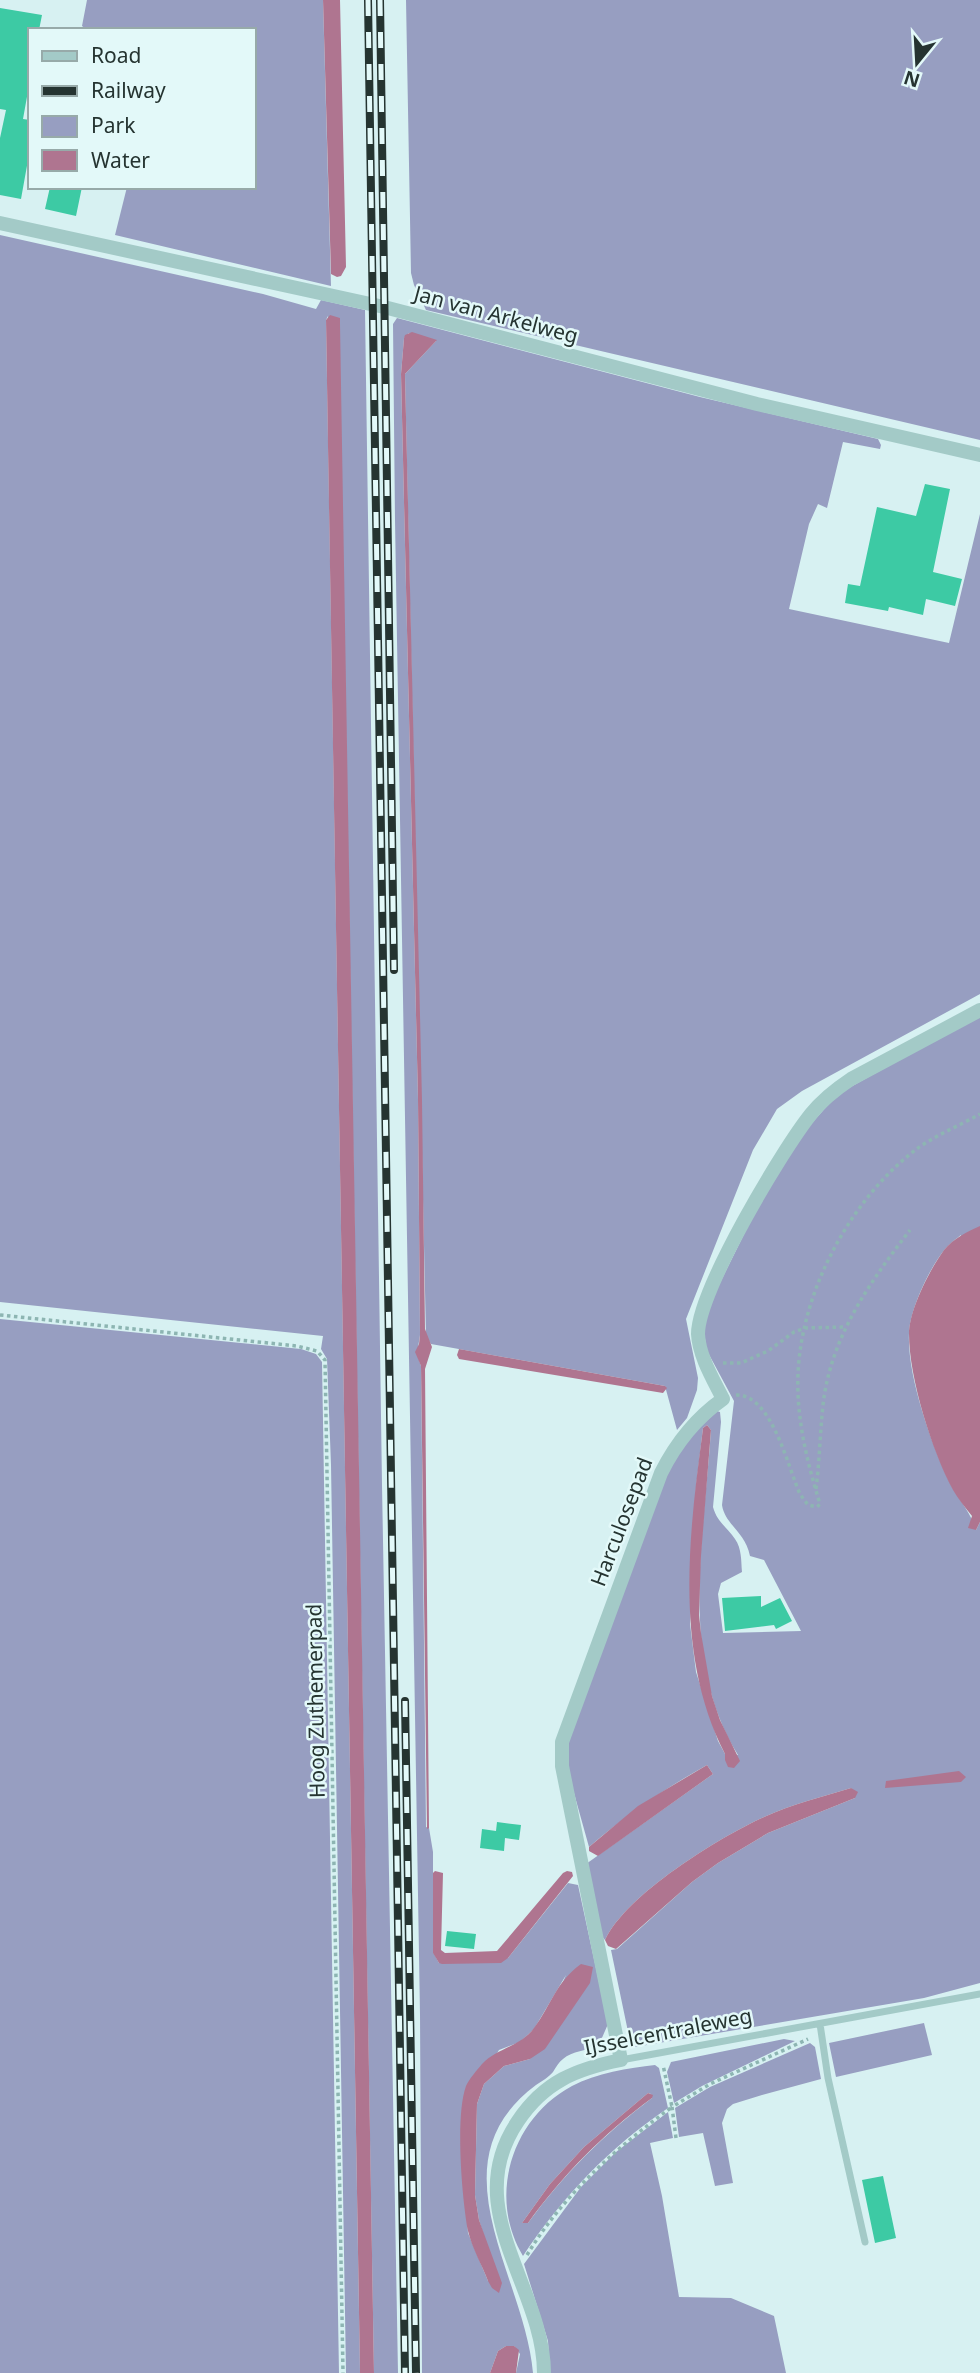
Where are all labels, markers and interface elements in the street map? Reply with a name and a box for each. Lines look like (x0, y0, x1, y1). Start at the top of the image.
legend (28, 28, 256, 189)
north arrow (882, 28, 952, 98)
text: Road (91, 41, 141, 69)
text: N (900, 64, 923, 94)
text: Railway (91, 76, 166, 104)
text: Park (91, 111, 136, 139)
text: Water (91, 146, 150, 174)
street label: Jan van Arkelweg (409, 278, 581, 349)
street label: Harculosepad (584, 1453, 659, 1590)
street label: Hoog Zuthemerpad (299, 1604, 331, 1799)
street label: IJsselcentraleweg (581, 2001, 754, 2061)

